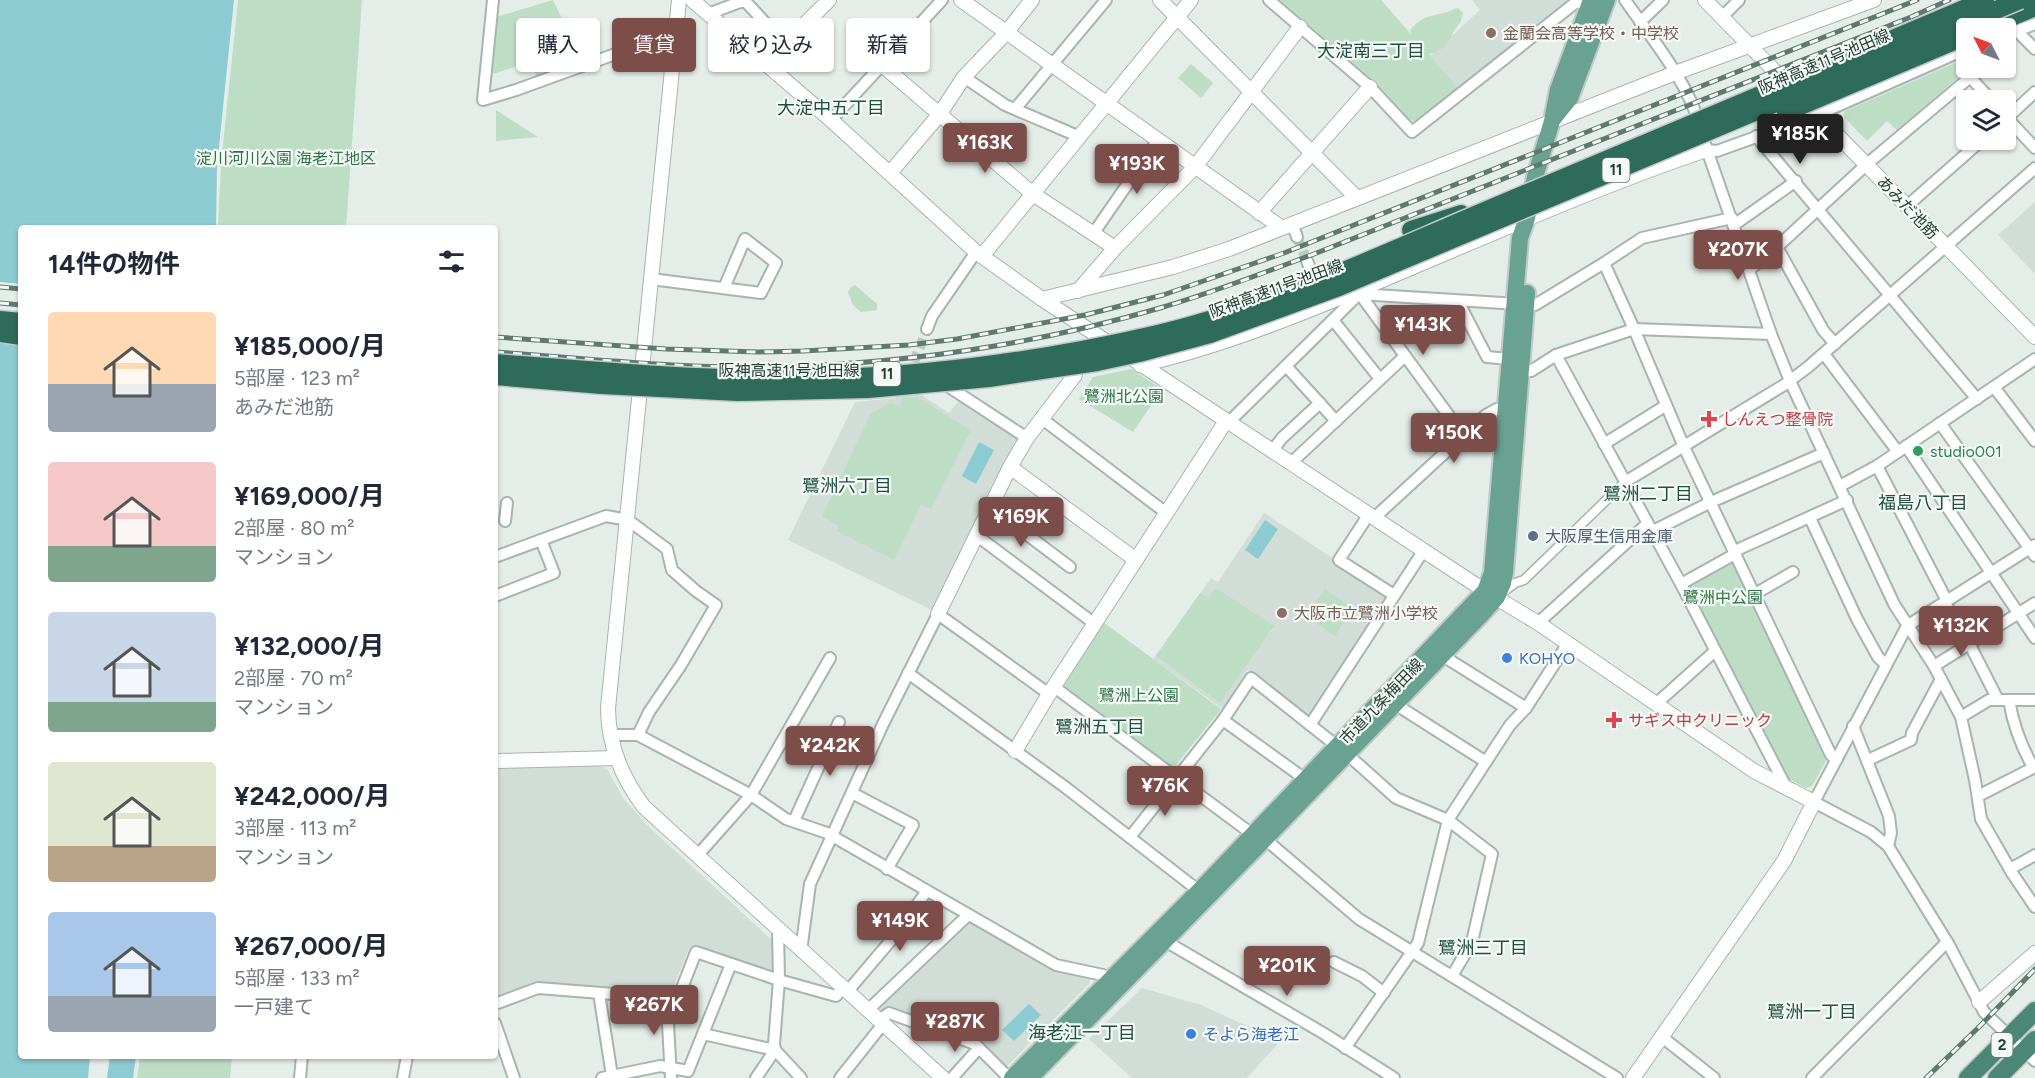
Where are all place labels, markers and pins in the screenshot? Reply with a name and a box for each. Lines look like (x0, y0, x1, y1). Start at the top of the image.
place label: 金蘭会高等学校・中学校 (1503, 24, 1679, 43)
marker: 金蘭会高等学校・中学校 (1484, 26, 1498, 40)
pin: ¥185K (1758, 114, 1842, 165)
pin: ¥163K (943, 123, 1027, 174)
pin: ¥193K (1095, 144, 1179, 195)
pin: ¥207K (1696, 230, 1780, 281)
pin: ¥143K (1381, 305, 1465, 356)
marker: しんえつ整骨院 (1700, 410, 1718, 428)
place label: しんえつ整骨院 (1722, 410, 1834, 429)
pin: ¥150K (1412, 413, 1496, 464)
place label: studio001 (1930, 442, 2002, 461)
marker: studio001 (1911, 444, 1925, 458)
pin: ¥169K (979, 497, 1063, 548)
place label: 大阪厚生信用金庫 (1545, 527, 1673, 546)
marker: 大阪厚生信用金庫 (1526, 529, 1540, 543)
place label: 大阪市立鷺洲小学校 (1294, 604, 1438, 623)
marker: 大阪市立鷺洲小学校 (1275, 606, 1289, 620)
pin: ¥132K (1919, 606, 2003, 657)
place label: KOHYO (1519, 649, 1575, 668)
marker: KOHYO (1500, 651, 1514, 665)
marker: サギス中クリニック (1605, 711, 1623, 729)
place label: サギス中クリニック (1628, 711, 1772, 730)
pin: ¥242K (788, 726, 872, 777)
pin: ¥76K (1129, 766, 1201, 817)
pin: ¥149K (858, 901, 942, 952)
pin: ¥201K (1245, 946, 1329, 997)
pin: ¥267K (612, 985, 696, 1036)
pin: ¥287K (913, 1002, 997, 1053)
place label: そよら海老江 (1203, 1025, 1299, 1044)
marker: そよら海老江 (1184, 1027, 1198, 1041)

